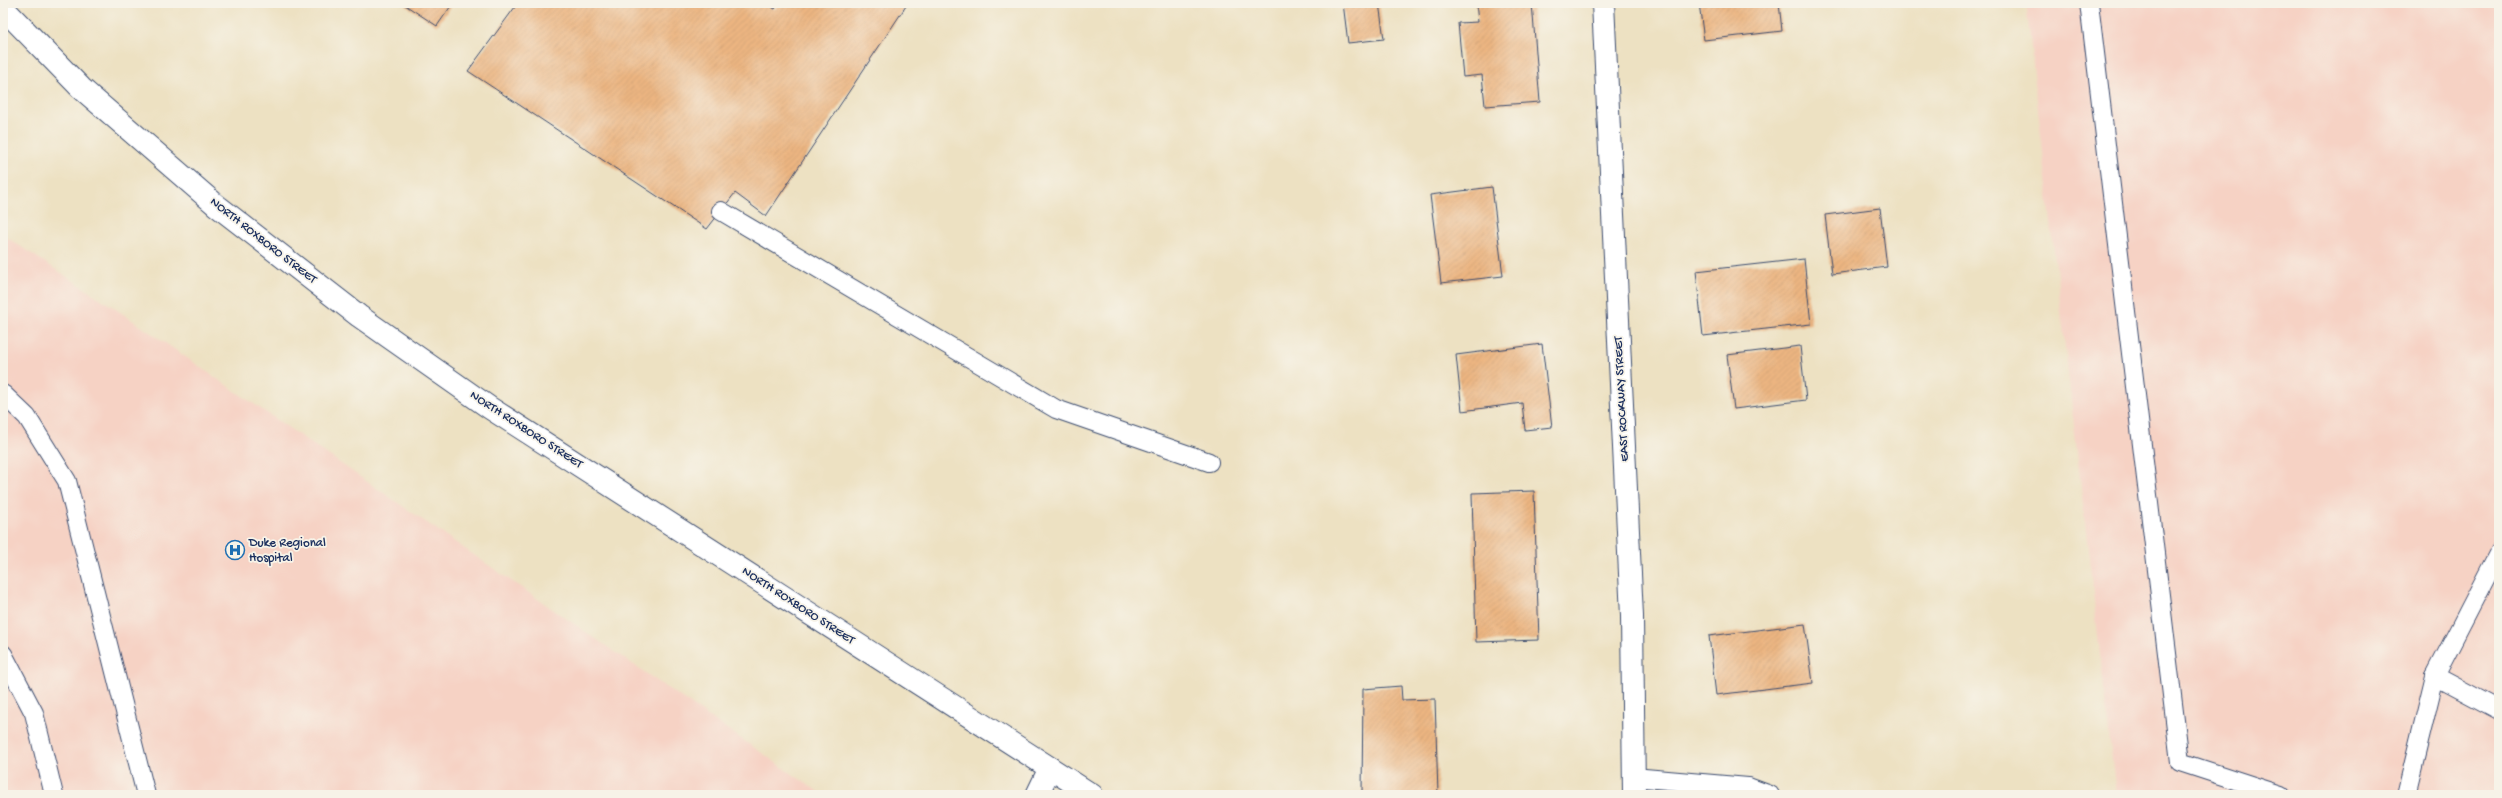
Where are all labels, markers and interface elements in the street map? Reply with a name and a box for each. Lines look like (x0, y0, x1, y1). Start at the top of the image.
street label: NORTH ROXBORO STREET (207, 195, 320, 288)
street label: EAST ROCKWAY STREET (1611, 335, 1633, 462)
street label: NORTH ROXBORO STREET (467, 388, 586, 473)
place label: Duke Regional Hospital (248, 536, 326, 566)
hospital icon: Duke Regional Hospital (224, 539, 246, 561)
street label: NORTH ROXBORO STREET (739, 564, 858, 649)

